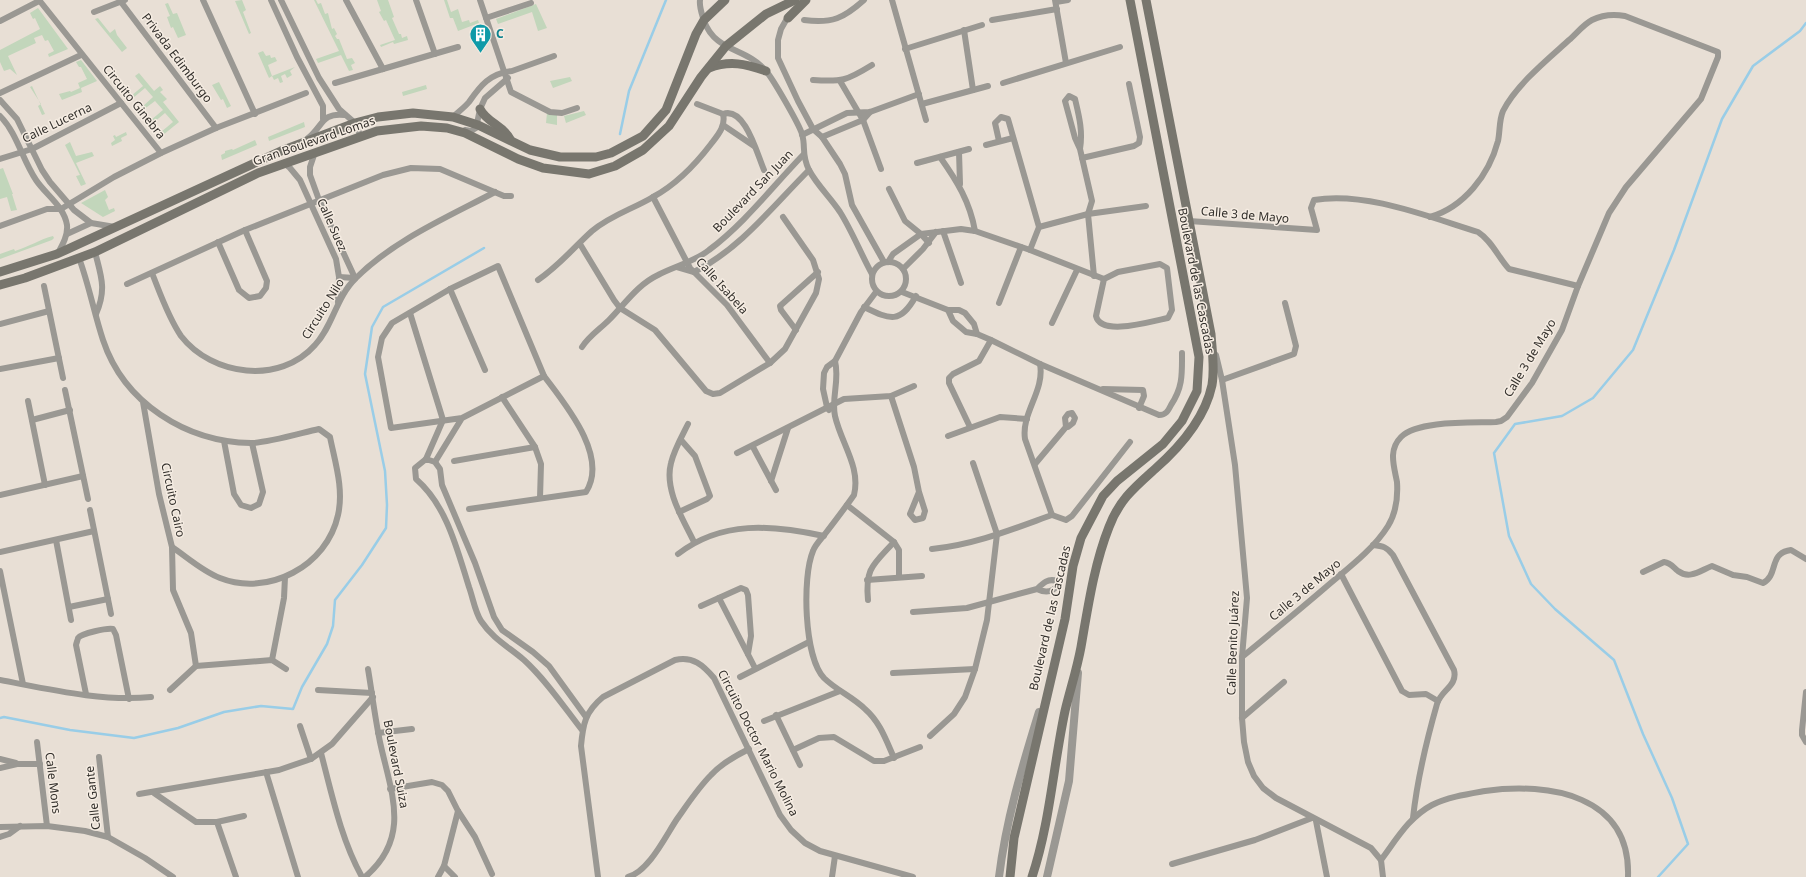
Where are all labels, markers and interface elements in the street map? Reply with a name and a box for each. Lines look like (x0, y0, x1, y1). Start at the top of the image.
street label: Privada Edimburgo (138, 9, 217, 106)
building icon: C (468, 21, 494, 54)
place label: C (496, 25, 504, 42)
street label: Circuito Ginebra (99, 61, 170, 142)
street label: Calle Lucerna (19, 98, 95, 147)
street label: Gran Boulevard Lomas (250, 112, 377, 169)
street label: Boulevard San Juan (709, 146, 797, 236)
street label: Calle Suez (313, 195, 352, 254)
street label: Calle 3 de Mayo (1200, 202, 1290, 227)
street label: Boulevard de las Cascadas (1174, 206, 1219, 356)
street label: Calle Isabela (692, 254, 752, 318)
street label: Circuito Nilo (297, 275, 348, 342)
street label: Calle 3 de Mayo (1499, 315, 1560, 400)
street label: Circuito Cairo (157, 461, 190, 539)
street label: Boulevard de las Cascadas (1025, 543, 1075, 692)
street label: Calle 3 de Mayo (1265, 555, 1344, 625)
street label: Calle Benito Juárez (1222, 590, 1243, 696)
street label: Circuito Doctor Mario Molina (714, 667, 803, 819)
street label: Boulevard Suiza (380, 718, 413, 810)
street label: Calle Mons (41, 751, 66, 815)
street label: Calle Gante (81, 765, 104, 831)

